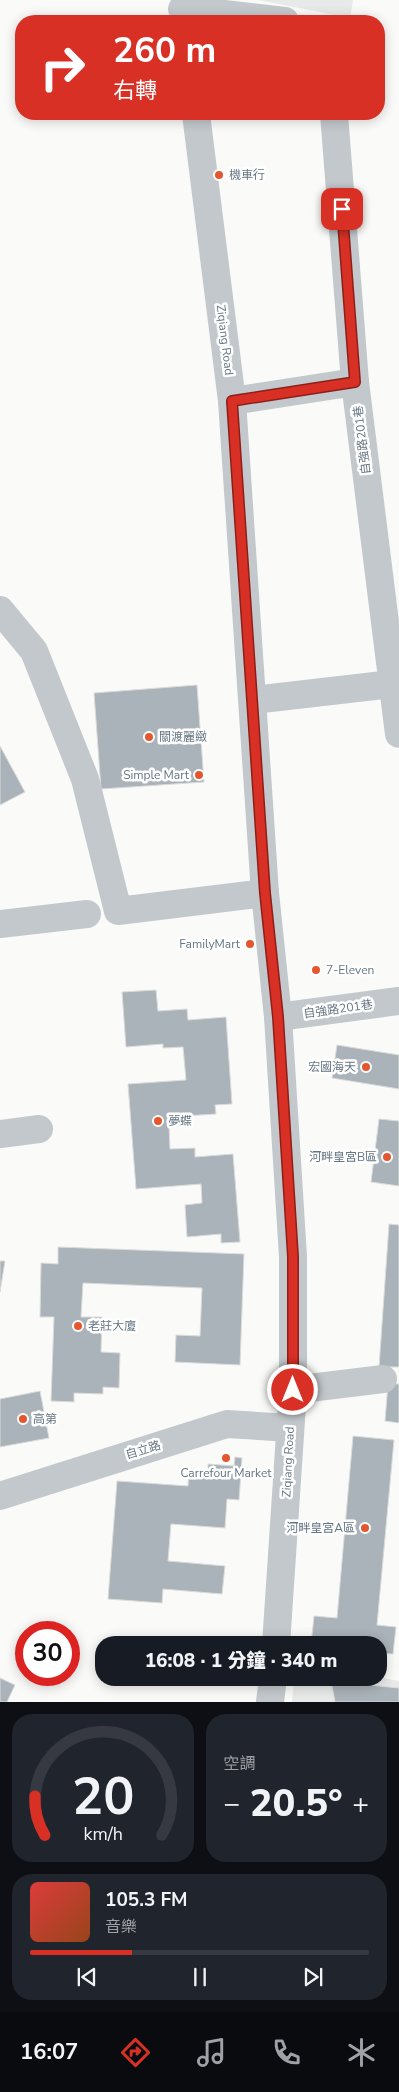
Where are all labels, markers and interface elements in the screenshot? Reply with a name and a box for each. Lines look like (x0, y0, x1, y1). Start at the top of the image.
text: 260 m (113, 27, 216, 74)
icon: right (30, 35, 95, 100)
text: 右轉 (113, 76, 157, 106)
place label: 機車行 (229, 167, 265, 183)
marker: 機車行 (213, 169, 225, 181)
pin (321, 188, 363, 230)
icon: arrive (328, 195, 356, 223)
street label: Ziqiang Road (213, 304, 237, 376)
street label: 自強路201巷 (350, 404, 374, 476)
place label: 關渡麗緻 (159, 729, 207, 745)
marker: 關渡麗緻 (143, 731, 155, 743)
place label: Simple Mart (123, 767, 190, 783)
marker: Simple Mart (193, 769, 205, 781)
place label: FamilyMart (179, 936, 241, 952)
marker: FamilyMart (244, 938, 256, 950)
place label: 7-Eleven (326, 962, 374, 978)
marker: 7-Eleven (310, 964, 322, 976)
street label: 自強路201巷 (302, 996, 374, 1022)
place label: 宏國海天 (308, 1059, 356, 1075)
marker: 宏國海天 (360, 1061, 372, 1073)
place label: 夢蝶 (168, 1113, 192, 1129)
marker: 夢蝶 (152, 1115, 164, 1127)
place label: 河畔皇宮B區 (309, 1149, 377, 1165)
marker: 河畔皇宮B區 (381, 1151, 393, 1163)
place label: 老莊大廈 (88, 1318, 136, 1334)
marker: 老莊大廈 (72, 1320, 84, 1332)
position arrow (266, 1363, 318, 1415)
place label: 高第 (33, 1411, 57, 1427)
marker: 高第 (17, 1413, 29, 1425)
street label: Ziqiang Road (278, 1426, 298, 1498)
street label: 自立路 (123, 1437, 163, 1463)
marker: Carrefour Market (220, 1452, 232, 1464)
place label: Carrefour Market (180, 1465, 272, 1481)
place label: 河畔皇宮A區 (286, 1520, 355, 1536)
marker: 河畔皇宮A區 (359, 1522, 371, 1534)
speed limit sign: 30 (15, 1621, 80, 1686)
text: 16:08 · 1 分鐘 · 340 m (145, 1648, 337, 1674)
text: 空調 (224, 1753, 256, 1775)
text: 20 (72, 1761, 134, 1832)
text: 20.5° (250, 1778, 343, 1829)
text: − (224, 1785, 240, 1823)
text: + (352, 1785, 369, 1823)
text: km/h (83, 1822, 122, 1846)
text: 105.3 FM (105, 1887, 188, 1913)
text: 音樂 (105, 1916, 137, 1938)
icon: previous (73, 1963, 101, 1991)
icon: pause (186, 1963, 214, 1991)
icon: next (299, 1963, 327, 1991)
icon: directions (118, 2035, 153, 2070)
icon: music (194, 2035, 229, 2070)
icon: phone (269, 2035, 304, 2070)
icon: climate (344, 2035, 379, 2070)
text: 16:07 (20, 2037, 78, 2067)

